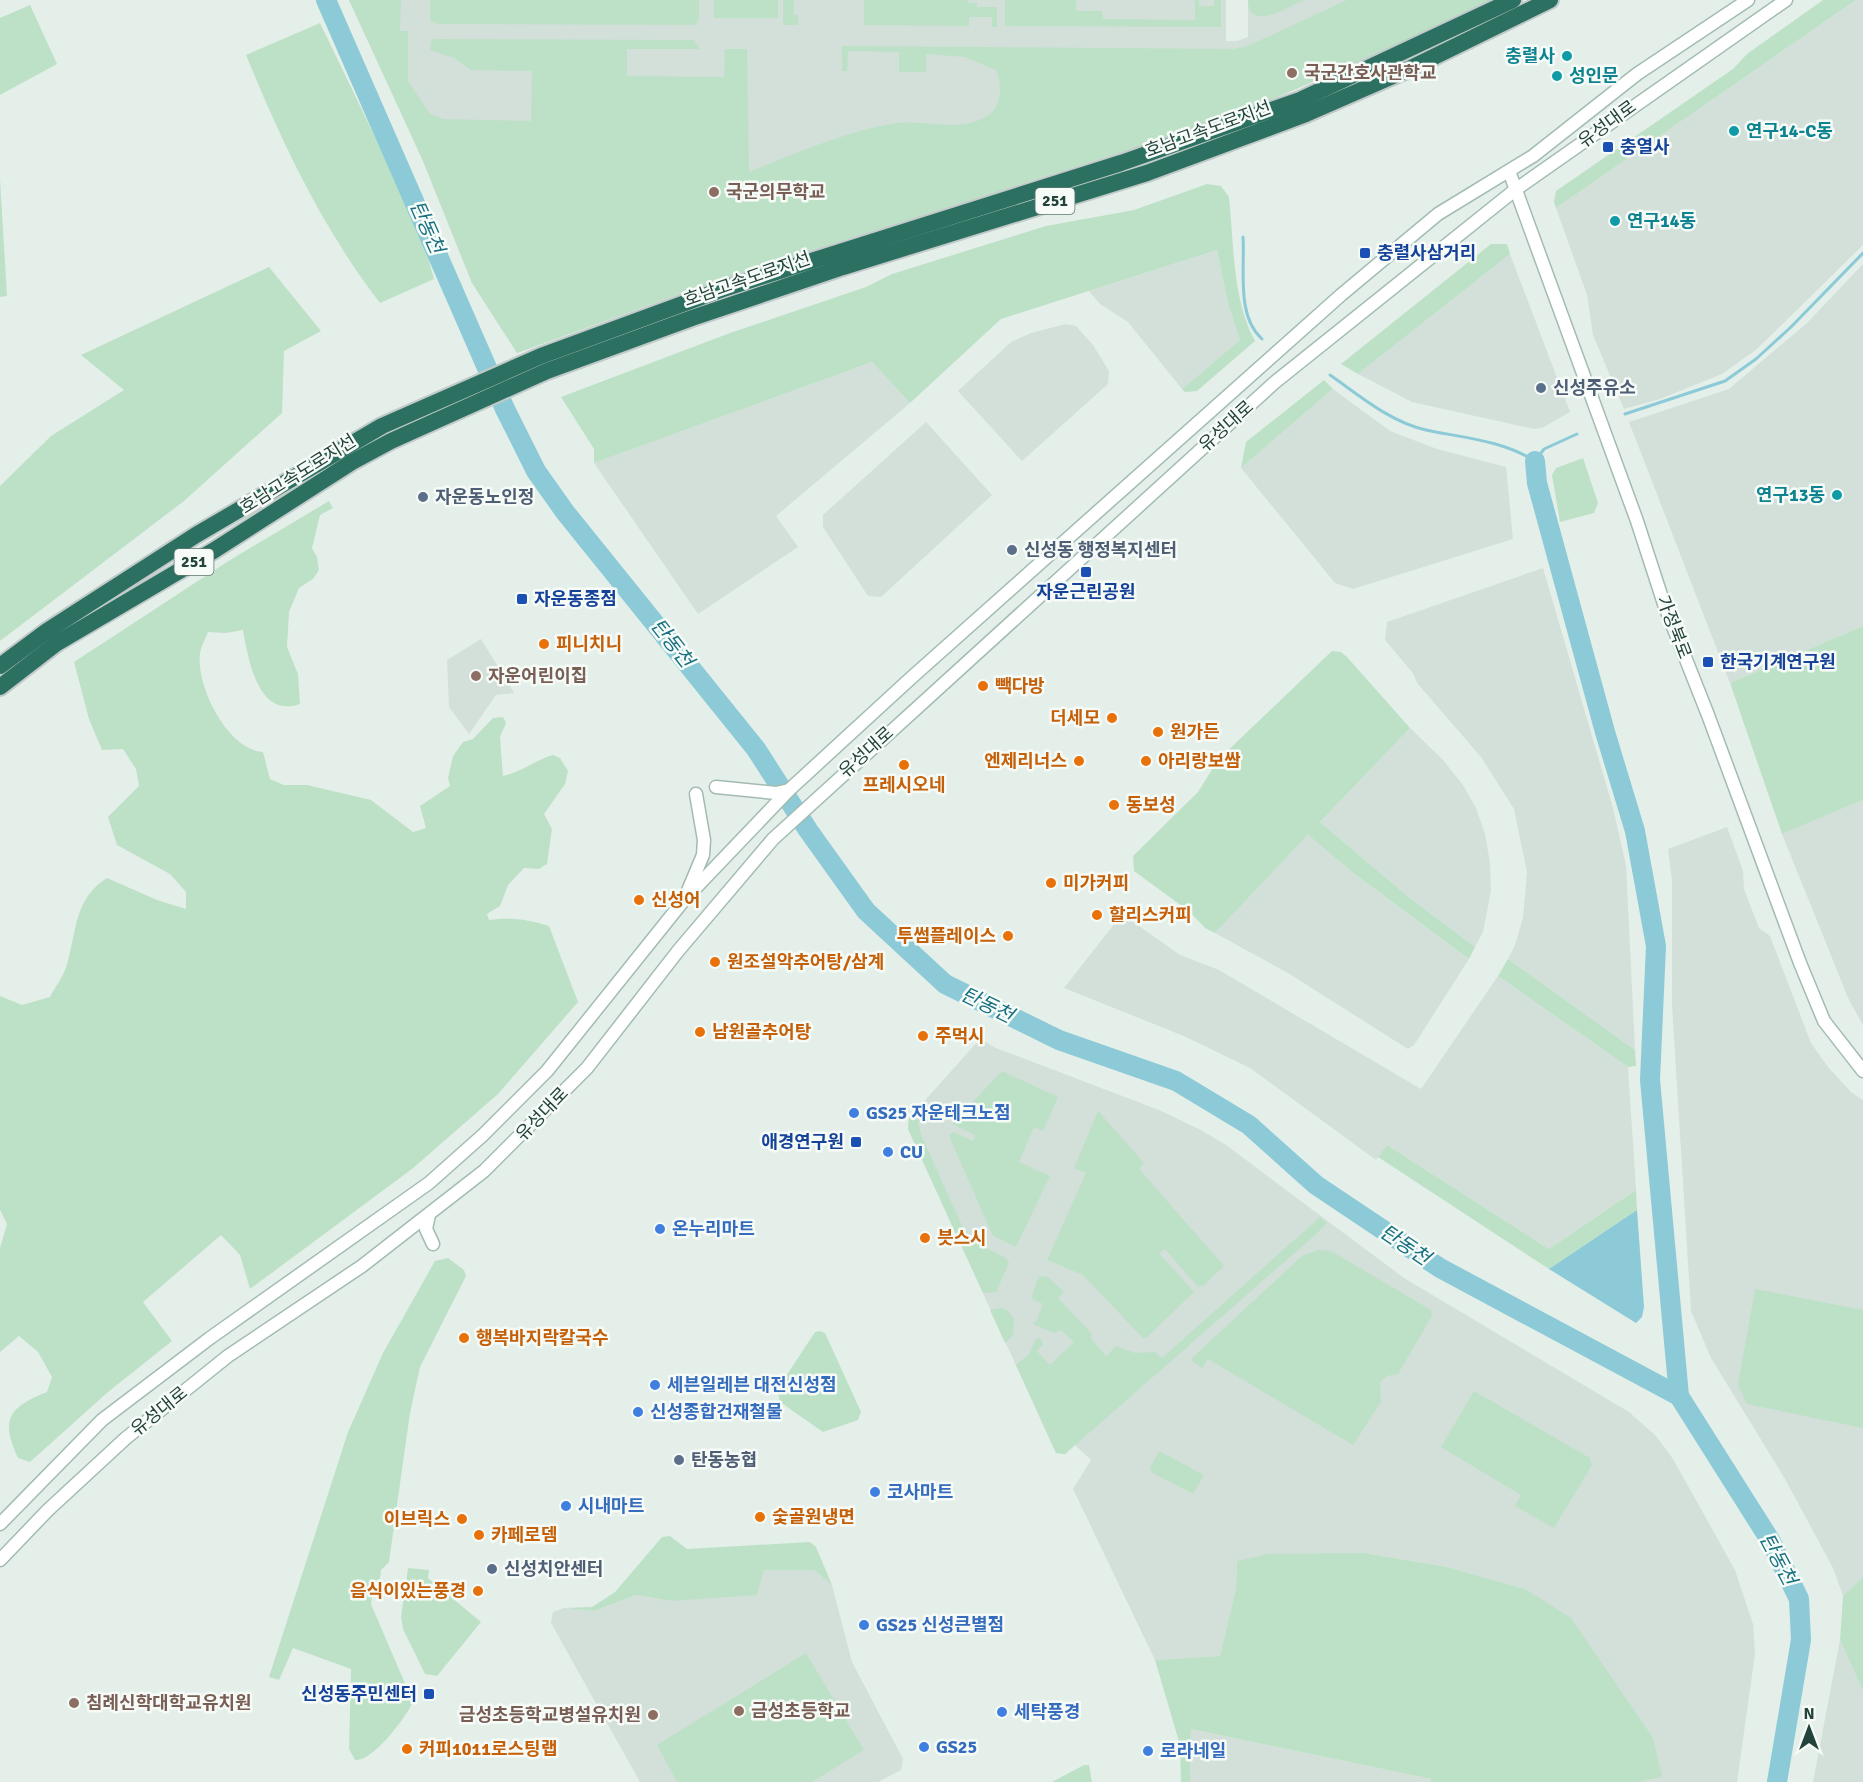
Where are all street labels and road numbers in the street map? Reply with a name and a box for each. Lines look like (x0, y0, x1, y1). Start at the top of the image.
street label: 호남고속도로지선 (1142, 96, 1274, 162)
street label: 유성대로 (1574, 96, 1640, 152)
road number: 251 (1036, 188, 1074, 214)
street label: 호남고속도로지선 (681, 247, 813, 311)
street label: 유성대로 (1194, 396, 1258, 456)
street label: 호남고속도로지선 (236, 430, 360, 518)
road number: 251 (174, 549, 214, 575)
street label: 가정북로 (1652, 592, 1696, 662)
street label: 유성대로 (834, 722, 898, 782)
street label: 유성대로 (511, 1083, 573, 1145)
street label: 유성대로 (126, 1382, 192, 1440)

